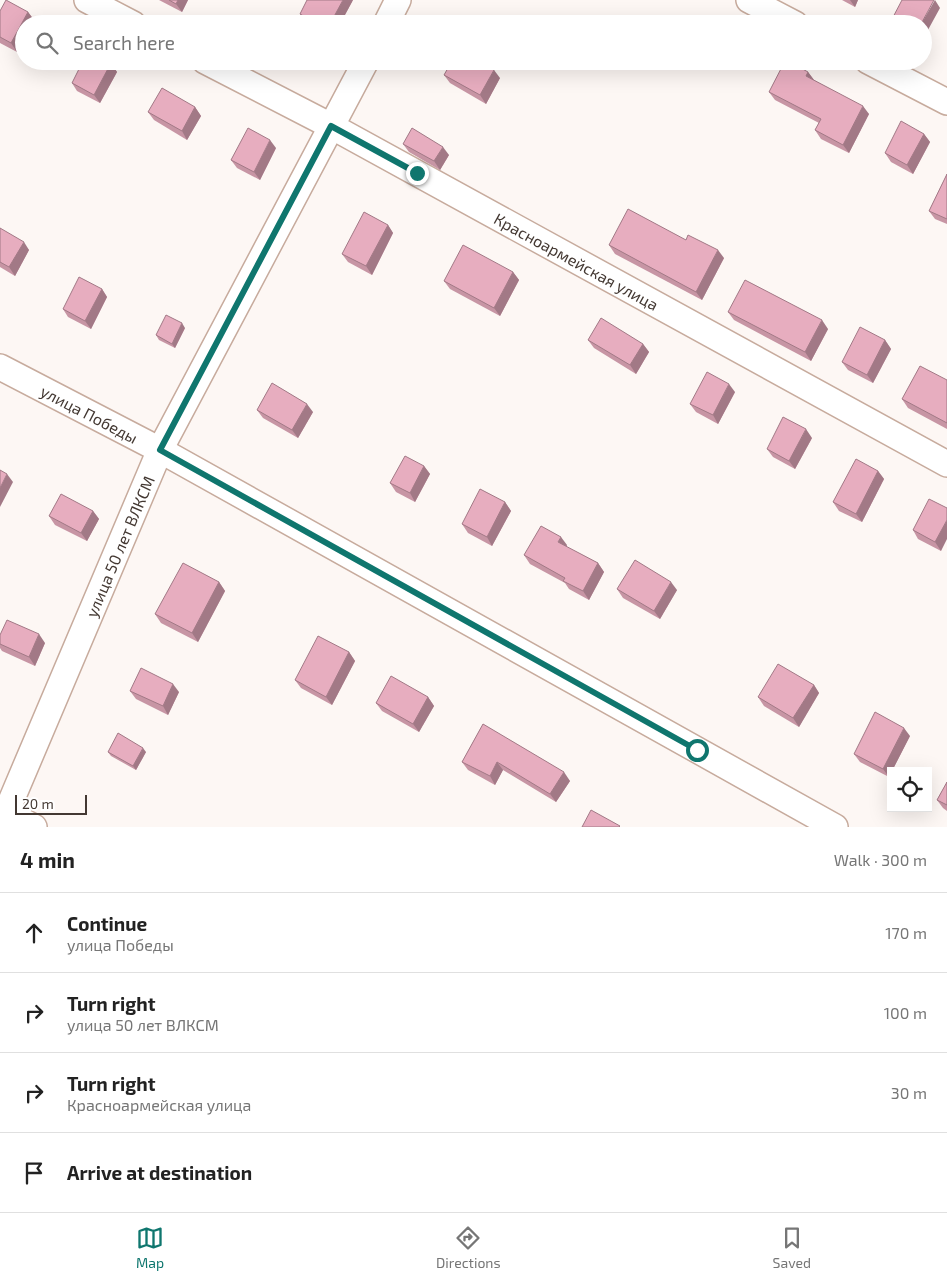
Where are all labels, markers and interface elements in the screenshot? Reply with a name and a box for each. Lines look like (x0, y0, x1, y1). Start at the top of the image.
search box (15, 15, 932, 70)
icon: search (33, 29, 61, 57)
text: Search here (73, 31, 175, 54)
route end (406, 162, 429, 185)
street label: Красноармейская улица (491, 208, 662, 314)
street label: улица Победы (37, 380, 141, 447)
street label: улица 50 лет ВЛКСМ (81, 473, 158, 620)
route start (686, 739, 709, 762)
map controls (887, 767, 932, 812)
button: locate (887, 767, 932, 812)
scale bar (15, 792, 88, 815)
text: 20 m (22, 795, 54, 812)
text: 4 min (20, 847, 75, 872)
text: Walk · 300 m (834, 850, 927, 869)
text: Continue (67, 912, 147, 935)
icon: ahead (20, 919, 48, 947)
text: 170 m (885, 923, 927, 942)
text: улица Победы (67, 935, 174, 954)
text: Turn right (67, 992, 155, 1015)
icon: right (20, 999, 48, 1027)
text: 100 m (884, 1003, 927, 1022)
text: улица 50 лет ВЛКСМ (67, 1015, 219, 1034)
text: Turn right (67, 1072, 155, 1095)
icon: right (20, 1079, 48, 1107)
text: 30 m (891, 1083, 927, 1102)
text: Красноармейская улица (67, 1095, 251, 1114)
icon: arrive (20, 1159, 48, 1187)
text: Arrive at destination (67, 1161, 252, 1184)
tab: Map (136, 1224, 164, 1271)
tab: Directions (436, 1224, 501, 1271)
tab: Saved (773, 1224, 811, 1271)

